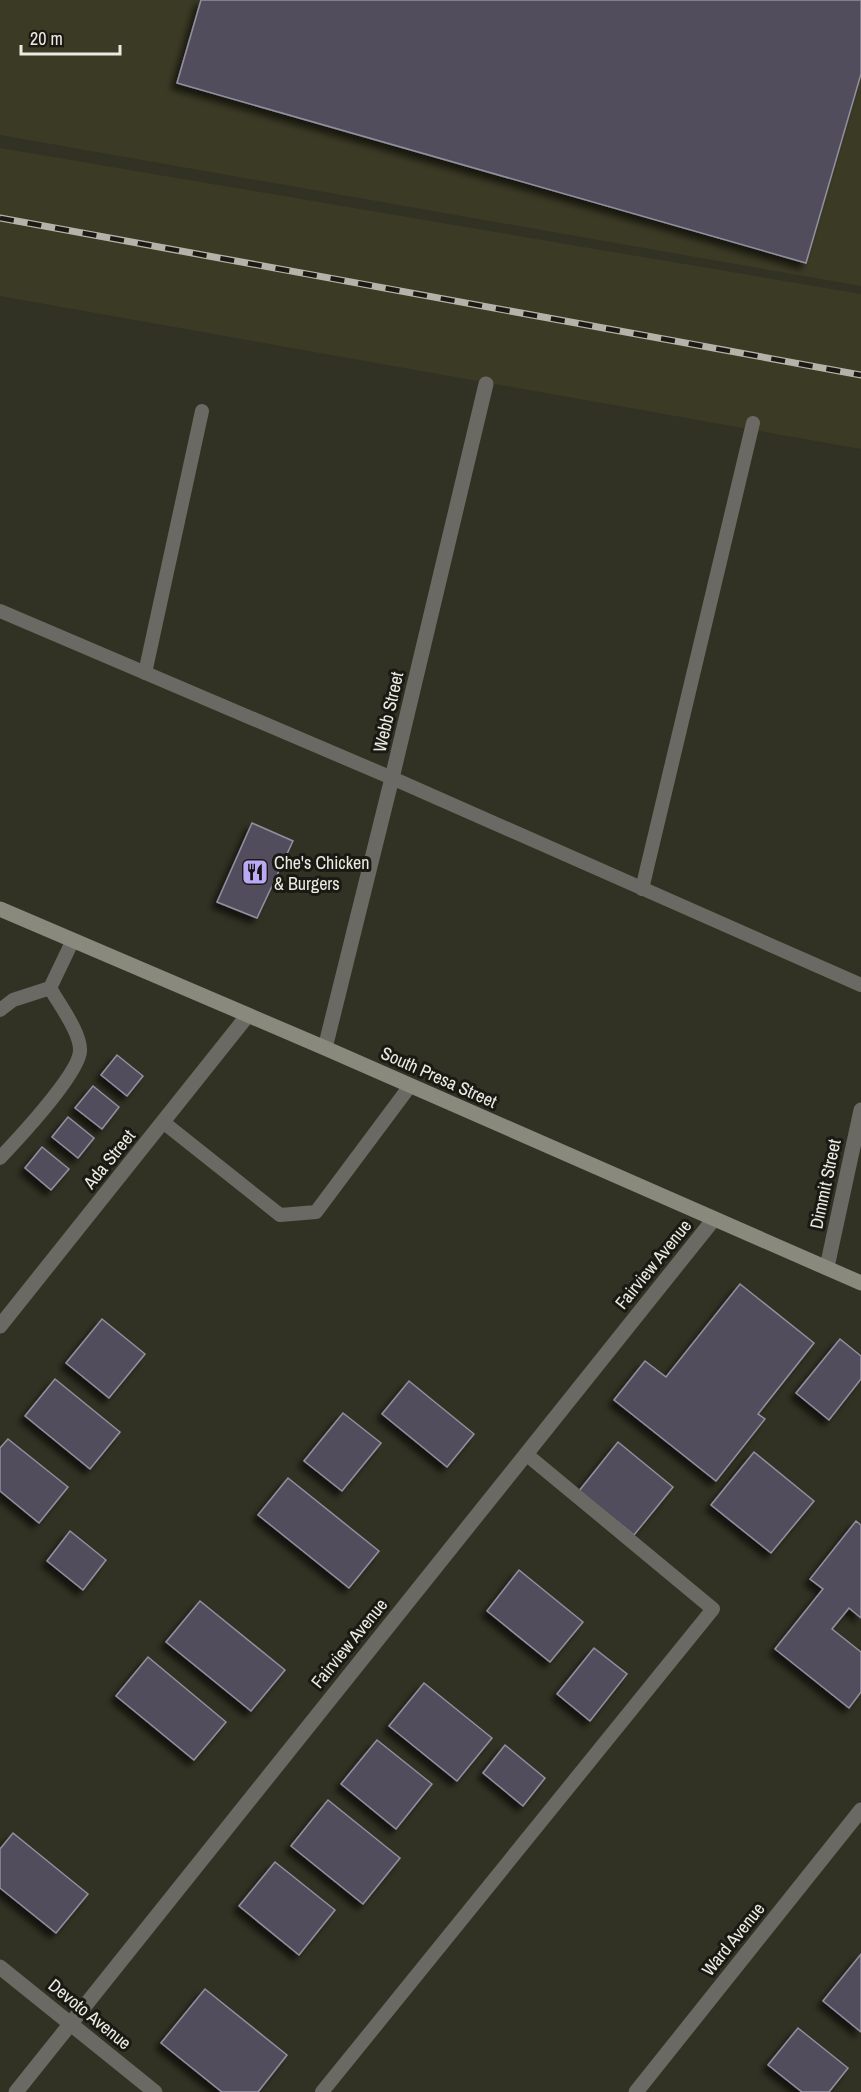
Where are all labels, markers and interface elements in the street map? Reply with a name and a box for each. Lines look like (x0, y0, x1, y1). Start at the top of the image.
scale bar (21, 18, 120, 56)
text: 20 m (30, 26, 63, 51)
street label: Webb Street (367, 669, 409, 755)
place label: Che's Chicken & Burgers (274, 850, 370, 896)
restaurant icon: Che's Chicken & Burgers (240, 857, 270, 887)
street label: South Presa Street (377, 1040, 501, 1114)
street label: Ada Street (77, 1124, 141, 1195)
street label: Dimmit Street (803, 1137, 847, 1231)
street label: Fairview Avenue (609, 1214, 697, 1314)
street label: Fairview Avenue (305, 1593, 393, 1693)
street label: Ward Avenue (696, 1897, 770, 1981)
street label: Devoto Avenue (43, 1973, 137, 2055)

